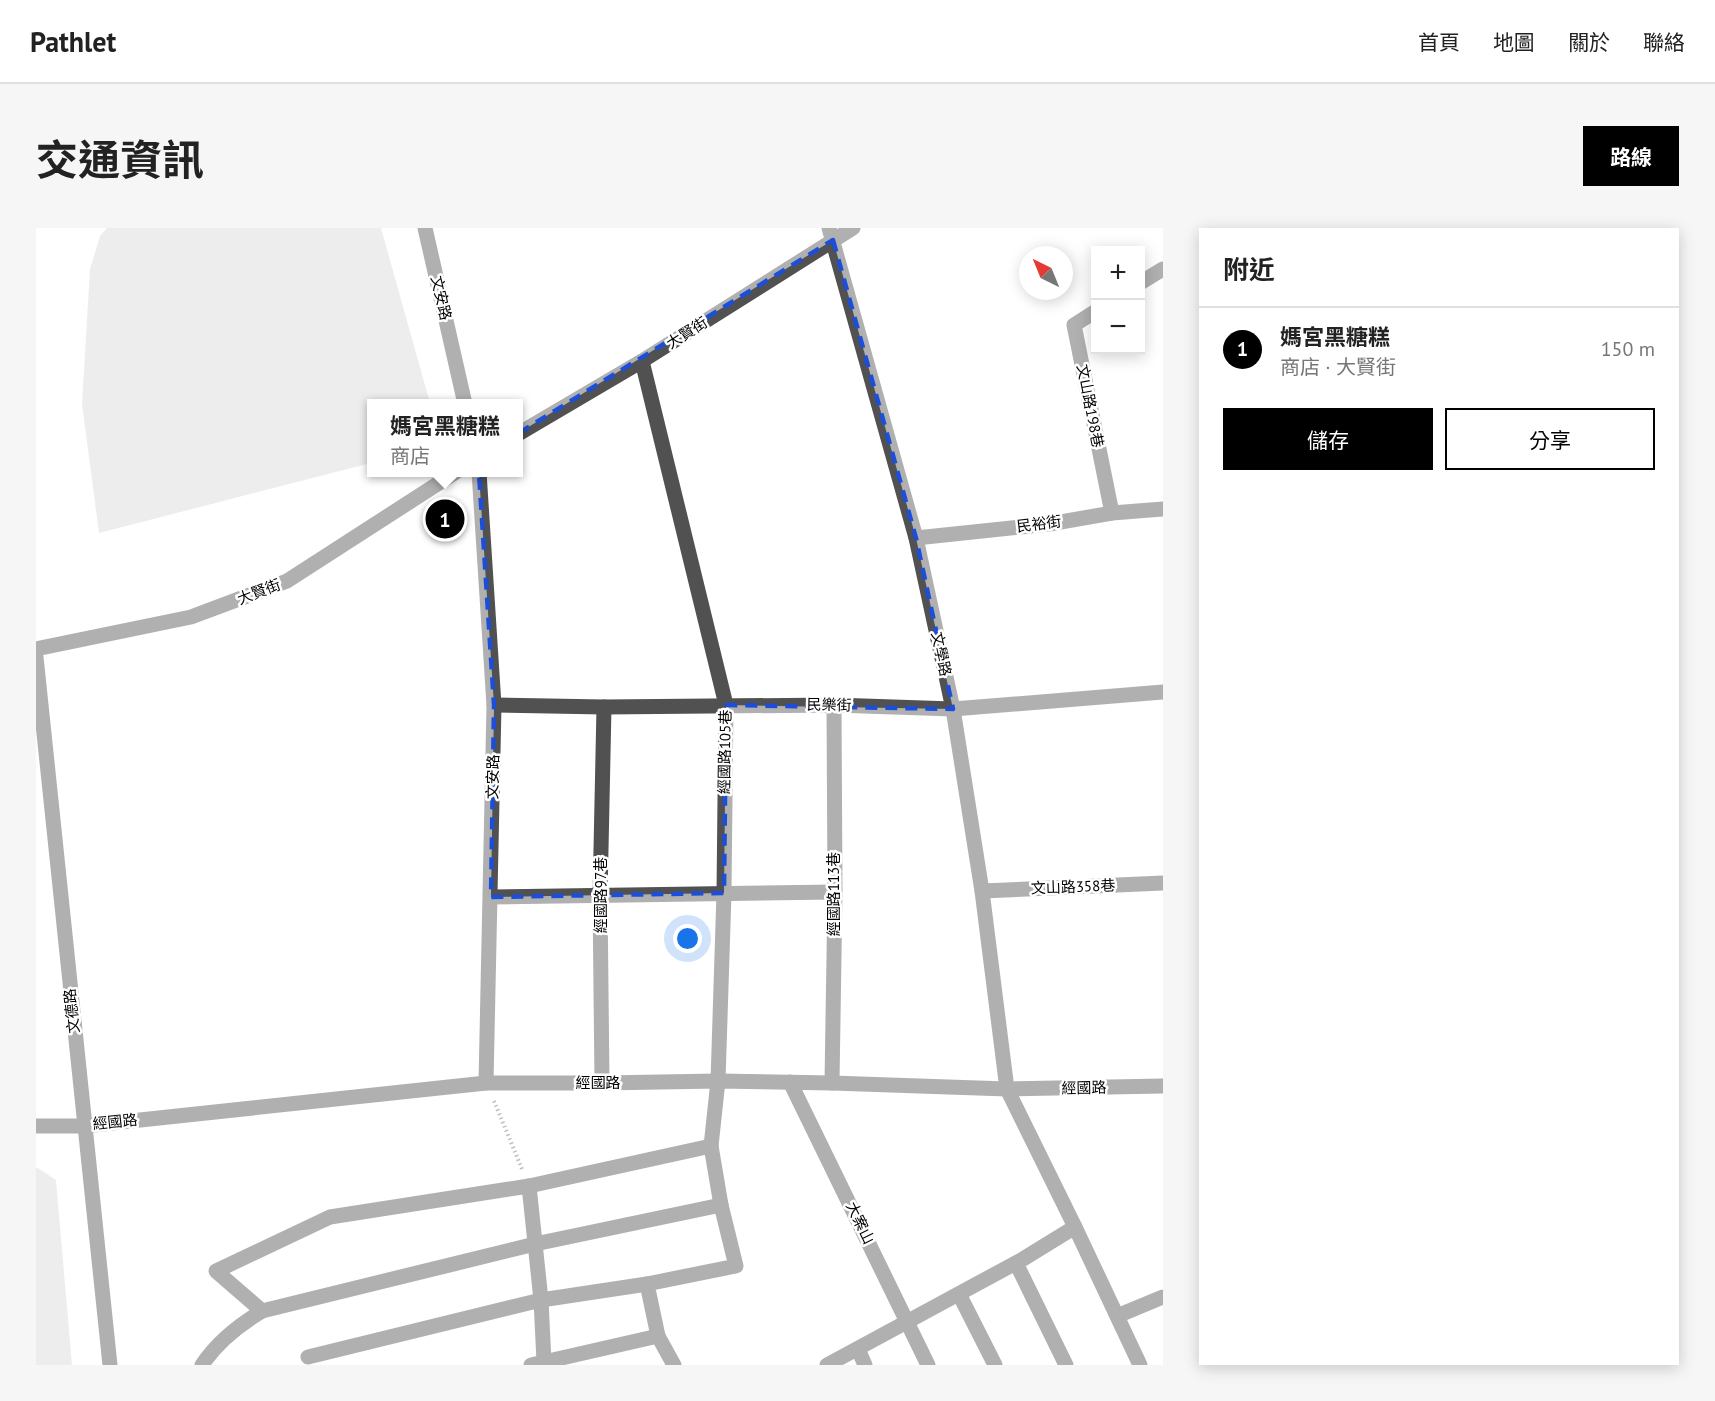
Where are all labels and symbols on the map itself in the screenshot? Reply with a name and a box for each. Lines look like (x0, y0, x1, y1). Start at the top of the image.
north arrow (1019, 246, 1073, 300)
street label: 文安路 (427, 274, 456, 322)
street label: 大賢街 (663, 313, 711, 353)
street label: 文山路198巷 (1073, 363, 1108, 449)
pin: 1 (426, 496, 464, 542)
street label: 民裕街 (1015, 511, 1062, 536)
street label: 大賢街 (234, 575, 283, 608)
street label: 文學路 (928, 630, 955, 678)
street label: 民樂街 (806, 695, 852, 714)
street label: 經國路105巷 (714, 710, 735, 794)
street label: 文安路 (483, 754, 502, 800)
street label: 經國路113巷 (824, 852, 843, 936)
street label: 經國路97巷 (591, 857, 610, 933)
street label: 文山路358巷 (1030, 876, 1116, 897)
your location (673, 924, 702, 953)
street label: 文德路 (60, 988, 83, 1034)
street label: 經國路 (575, 1073, 621, 1092)
street label: 經國路 (1061, 1078, 1107, 1097)
street label: 經國路 (92, 1110, 138, 1133)
street label: 大案山 (842, 1198, 879, 1247)

